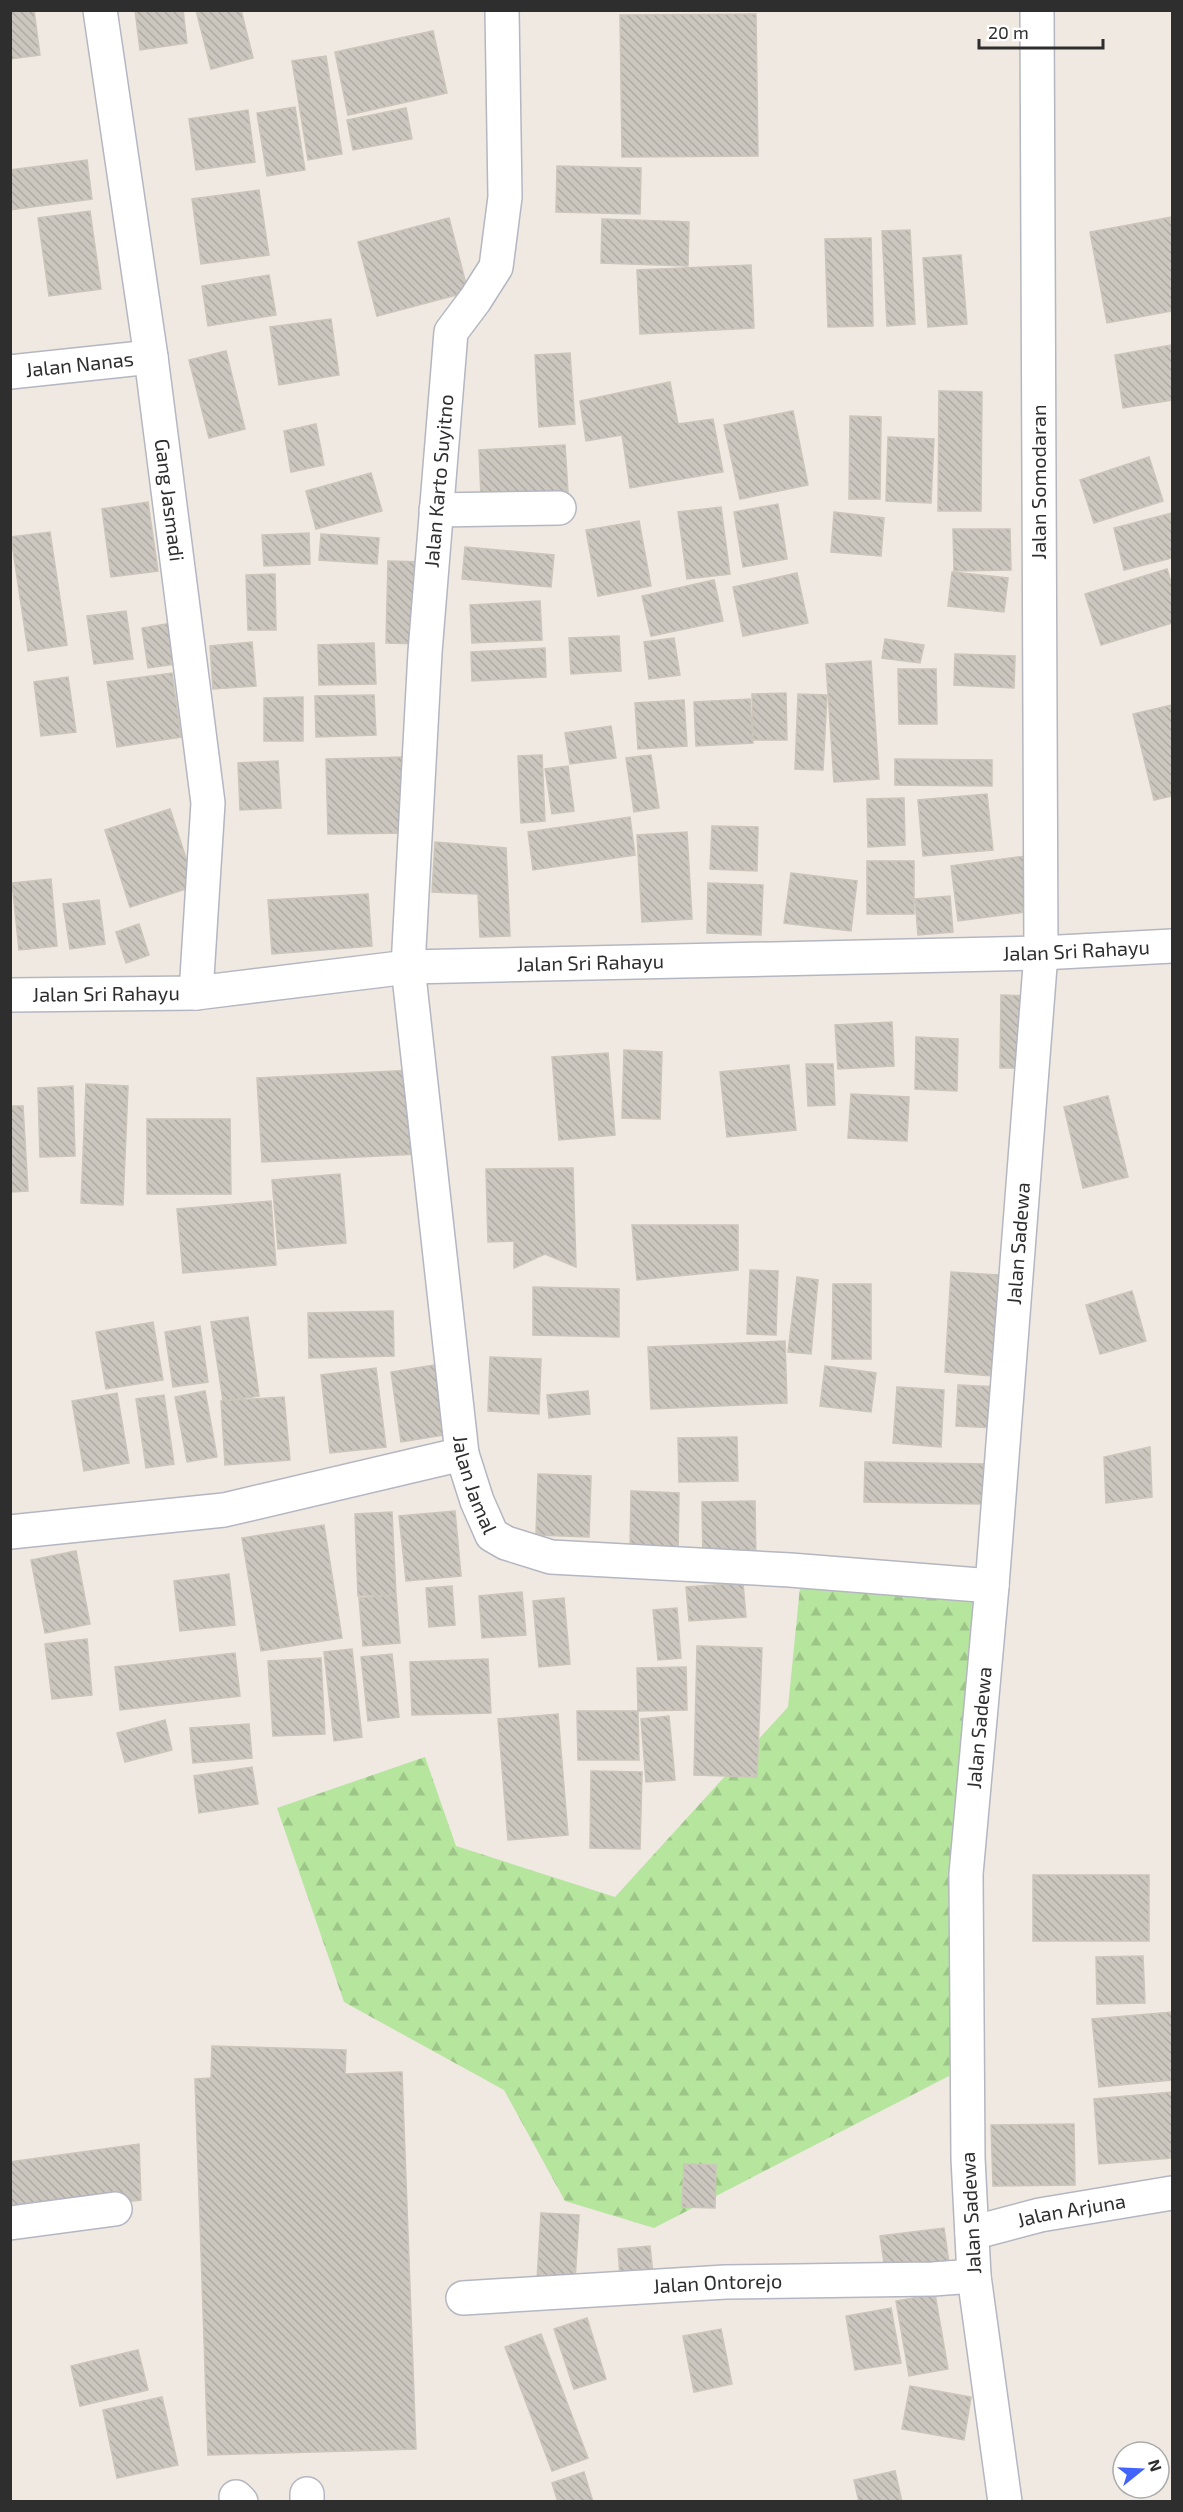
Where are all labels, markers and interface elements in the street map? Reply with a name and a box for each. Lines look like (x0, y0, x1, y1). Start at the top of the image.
scale bar (979, 12, 1104, 50)
text: 20 m (988, 21, 1029, 43)
street label: Jalan Nanas (24, 346, 135, 381)
street label: Jalan Karto Suyitno (418, 393, 458, 569)
street label: Jalan Somodaran (1026, 404, 1050, 560)
street label: Gang Jasmadi (151, 437, 190, 563)
street label: Jalan Sri Rahayu (1002, 934, 1150, 965)
street label: Jalan Sri Rahayu (516, 948, 664, 976)
street label: Jalan Sri Rahayu (32, 980, 180, 1006)
street label: Jalan Sadewa (1001, 1181, 1034, 1305)
street label: Jalan Jamal (449, 1434, 503, 1537)
street label: Jalan Sadewa (961, 1666, 996, 1790)
street label: Jalan Sadewa (955, 2151, 985, 2275)
street label: Jalan Arjuna (1014, 2188, 1127, 2232)
street label: Jalan Ontorejo (652, 2268, 783, 2297)
north arrow (1111, 2440, 1171, 2500)
text: N (1145, 2457, 1167, 2474)

